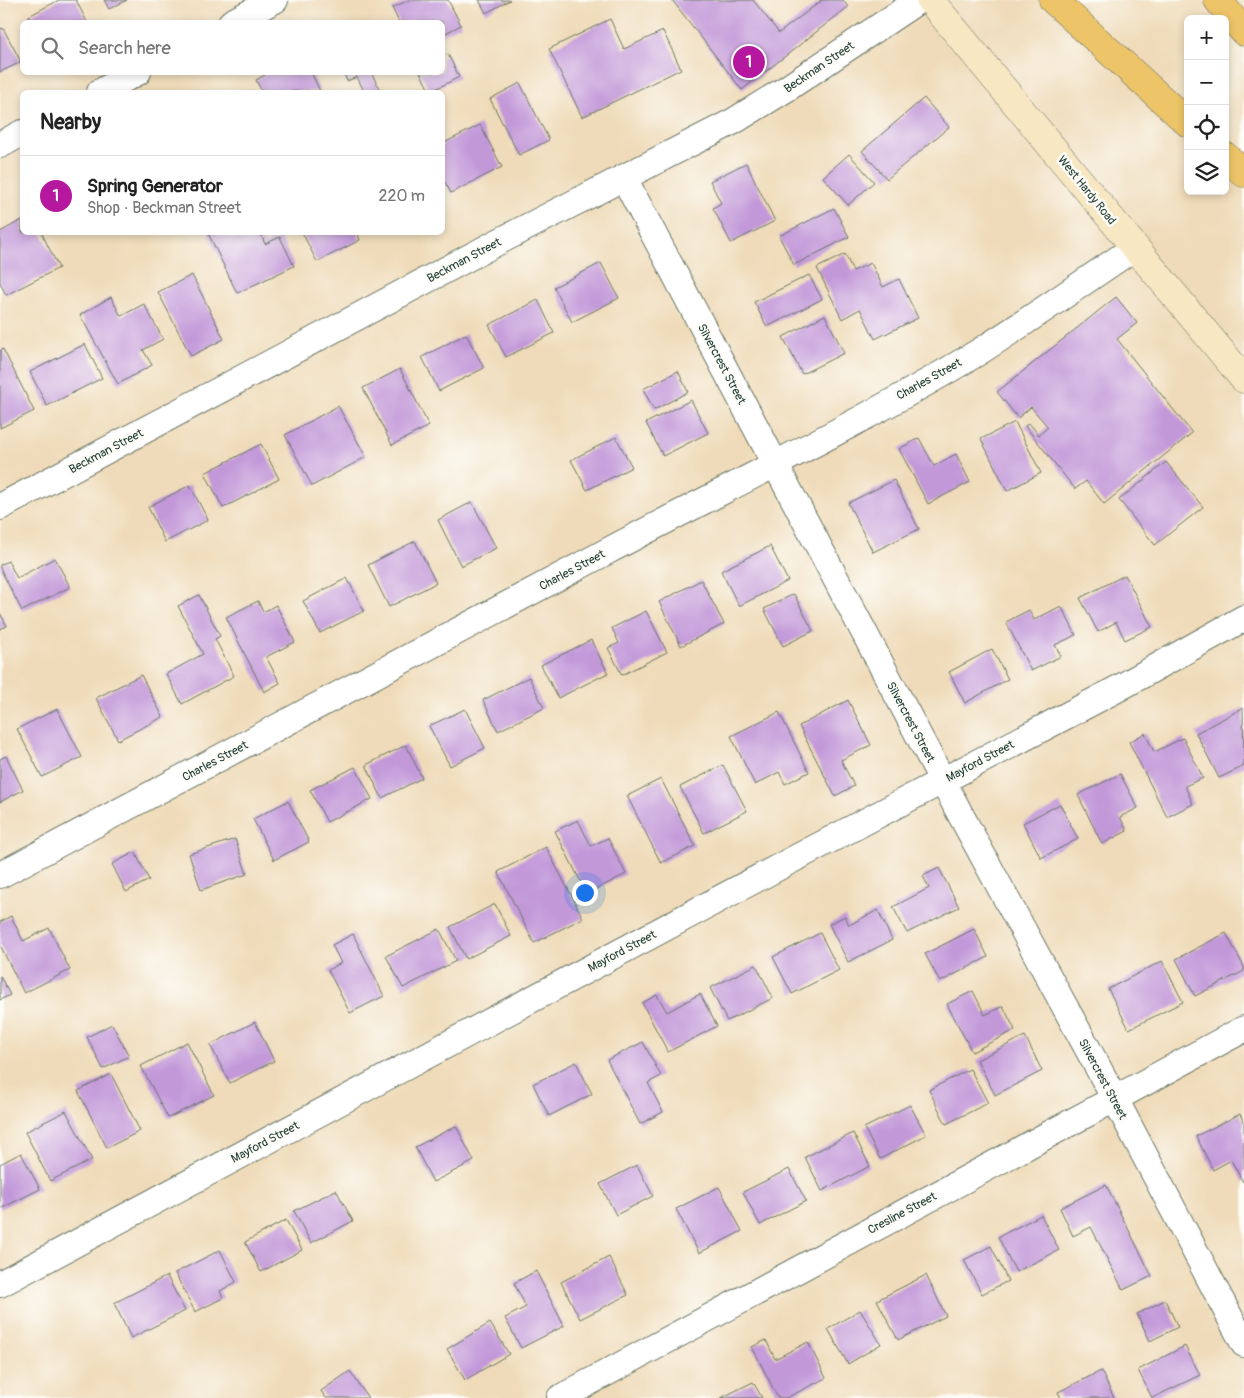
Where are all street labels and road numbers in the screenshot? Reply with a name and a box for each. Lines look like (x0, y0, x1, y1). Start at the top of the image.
street label: Beckman Street (781, 38, 857, 96)
street label: West Hardy Road (1054, 153, 1119, 228)
street label: Beckman Street (425, 235, 504, 286)
street label: Silvercrest Street (694, 321, 749, 407)
street label: Charles Street (894, 355, 965, 403)
street label: Beckman Street (67, 426, 146, 477)
street label: Charles Street (537, 547, 608, 594)
street label: Silvercrest Street (883, 679, 938, 765)
street label: Mayford Street (944, 737, 1017, 786)
street label: Charles Street (180, 738, 251, 785)
street label: Mayford Street (586, 927, 659, 976)
street label: Silvercrest Street (1075, 1036, 1130, 1122)
street label: Mayford Street (229, 1118, 302, 1167)
street label: Cresline Street (865, 1189, 939, 1238)

